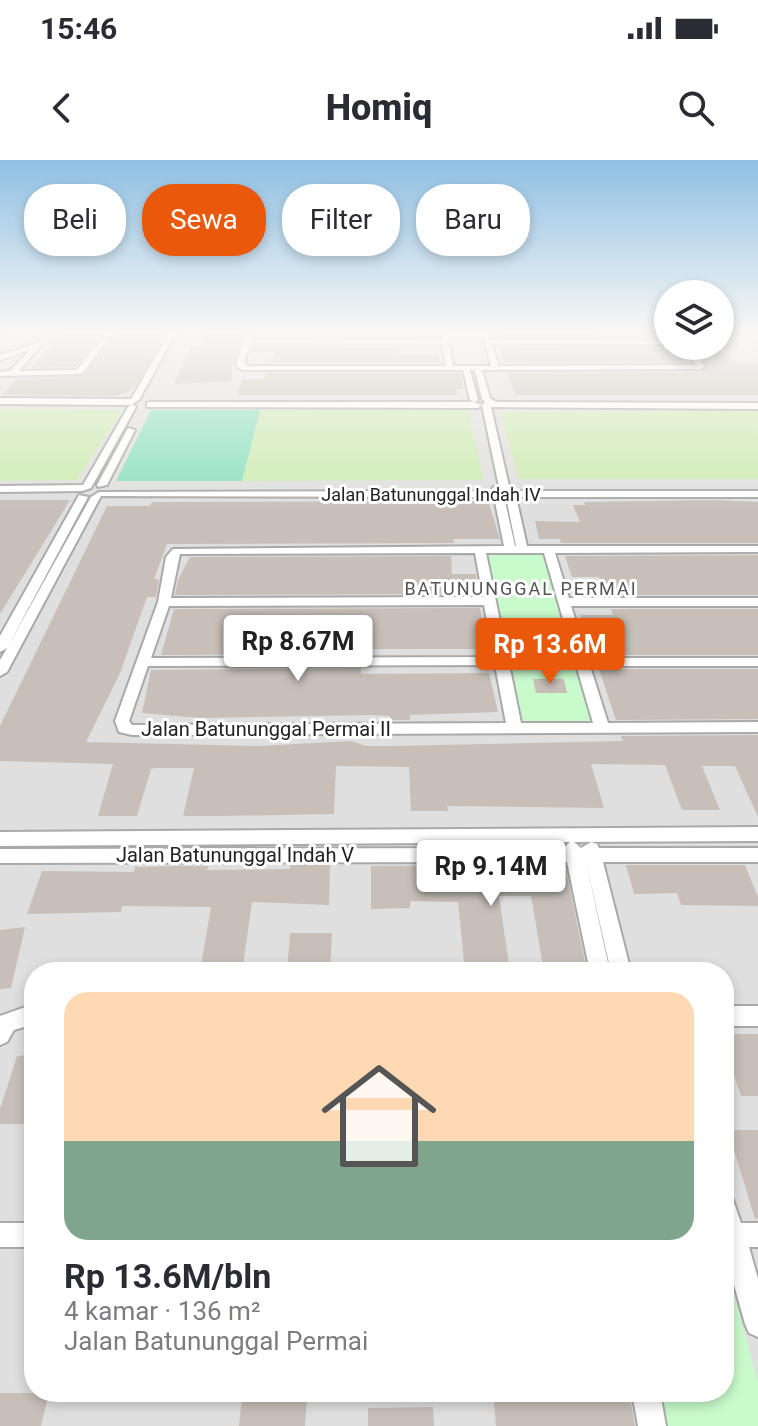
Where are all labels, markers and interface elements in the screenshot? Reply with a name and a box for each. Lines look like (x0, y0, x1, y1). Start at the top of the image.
text: 15:46 (40, 11, 117, 46)
icon: back (40, 86, 84, 130)
icon: search (674, 86, 718, 130)
text: Homiq (326, 87, 432, 129)
chip: Beli (24, 184, 126, 256)
chip: Sewa (142, 184, 266, 256)
chip: Filter (282, 184, 400, 256)
chip: Baru (416, 184, 530, 256)
map controls (654, 280, 734, 360)
button: layers (654, 280, 734, 360)
street label: Jalan Batununggal Indah IV (321, 484, 541, 505)
district label: BATUNUNGGAL PERMAI (404, 578, 638, 599)
pin: Rp 8.67M (215, 615, 381, 683)
pin: Rp 13.6M (467, 618, 633, 686)
text: Rp 8.67M (242, 626, 354, 656)
text: Rp 13.6M (494, 629, 606, 659)
street label: Jalan Batununggal Permai II (141, 717, 391, 741)
pin: Rp 9.14M (408, 840, 574, 908)
street label: Jalan Batununggal Indah V (116, 843, 354, 867)
text: Rp 9.14M (435, 851, 547, 881)
icon: home (307, 1044, 451, 1188)
text: Rp 13.6M/bln (64, 1256, 271, 1296)
text: 4 kamar · 136 m² (64, 1296, 260, 1326)
text: Jalan Batununggal Permai (64, 1326, 368, 1356)

